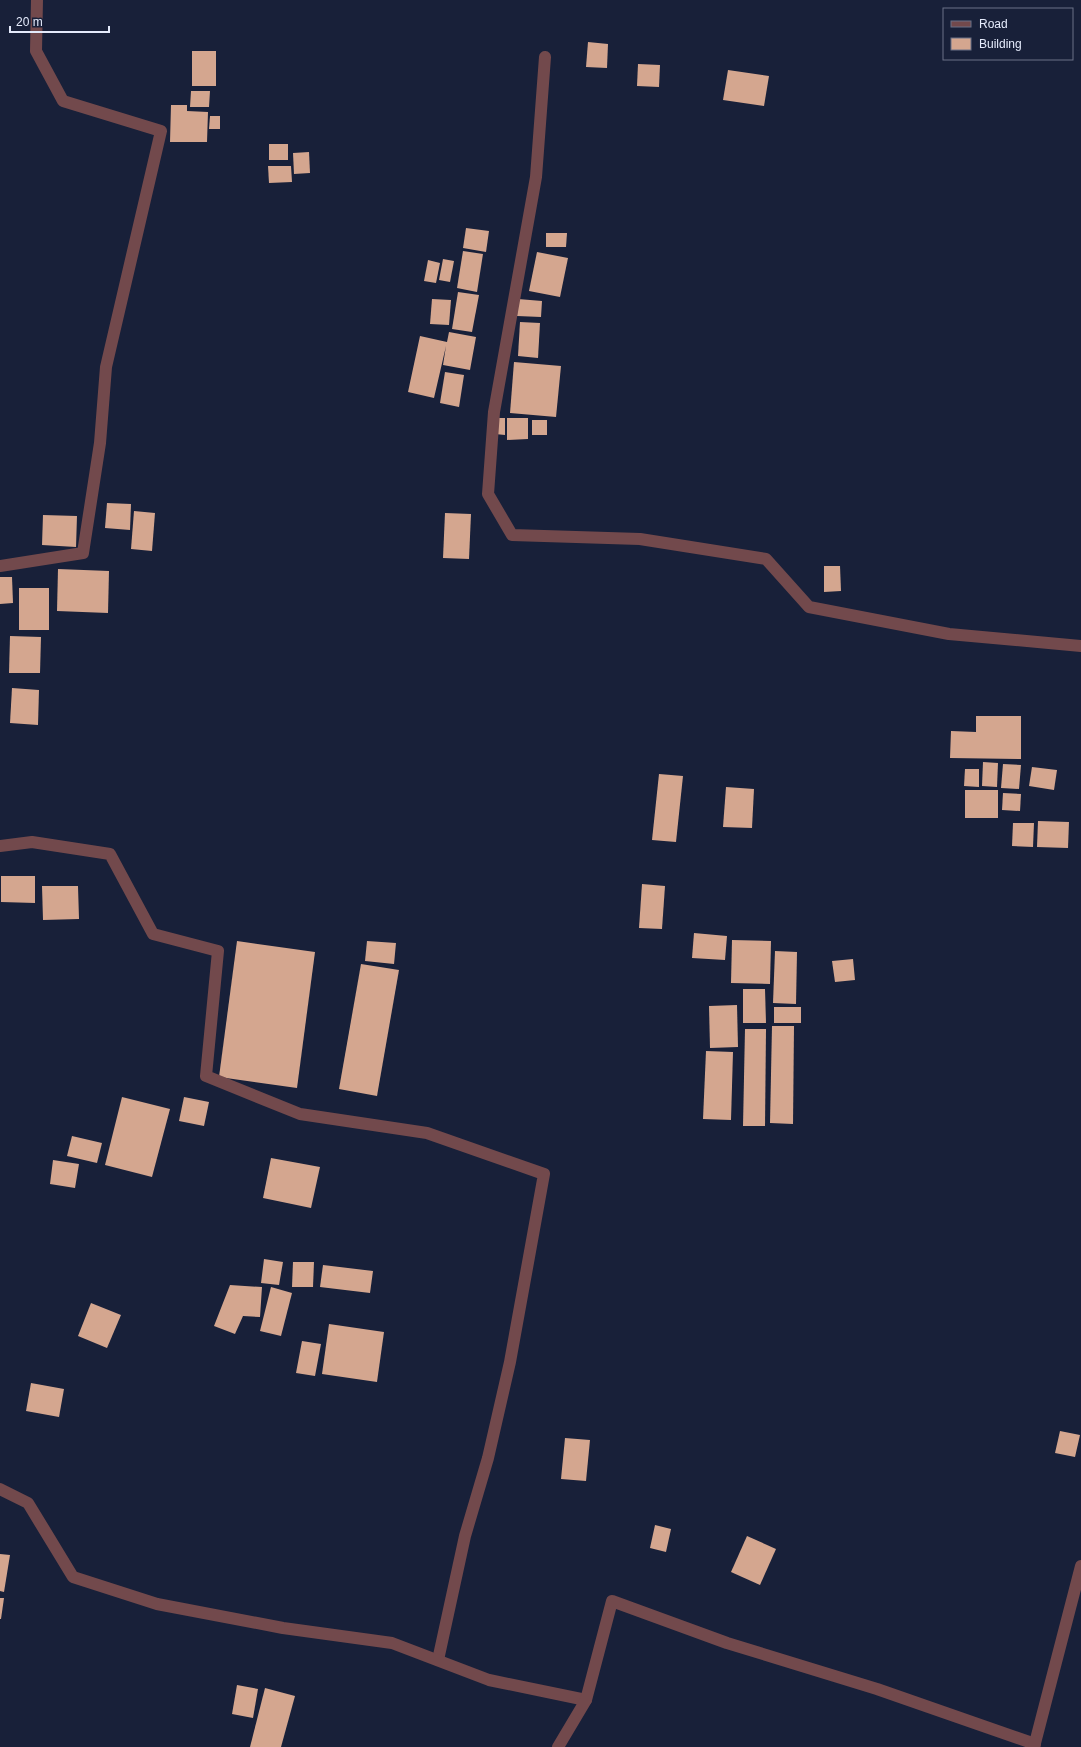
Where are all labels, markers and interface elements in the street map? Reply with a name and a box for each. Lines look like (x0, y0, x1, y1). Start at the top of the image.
scale bar (10, 8, 109, 34)
legend (943, 8, 1073, 60)
text: 20 m (16, 15, 43, 29)
text: Road (979, 17, 1008, 31)
text: Building (979, 37, 1022, 51)

